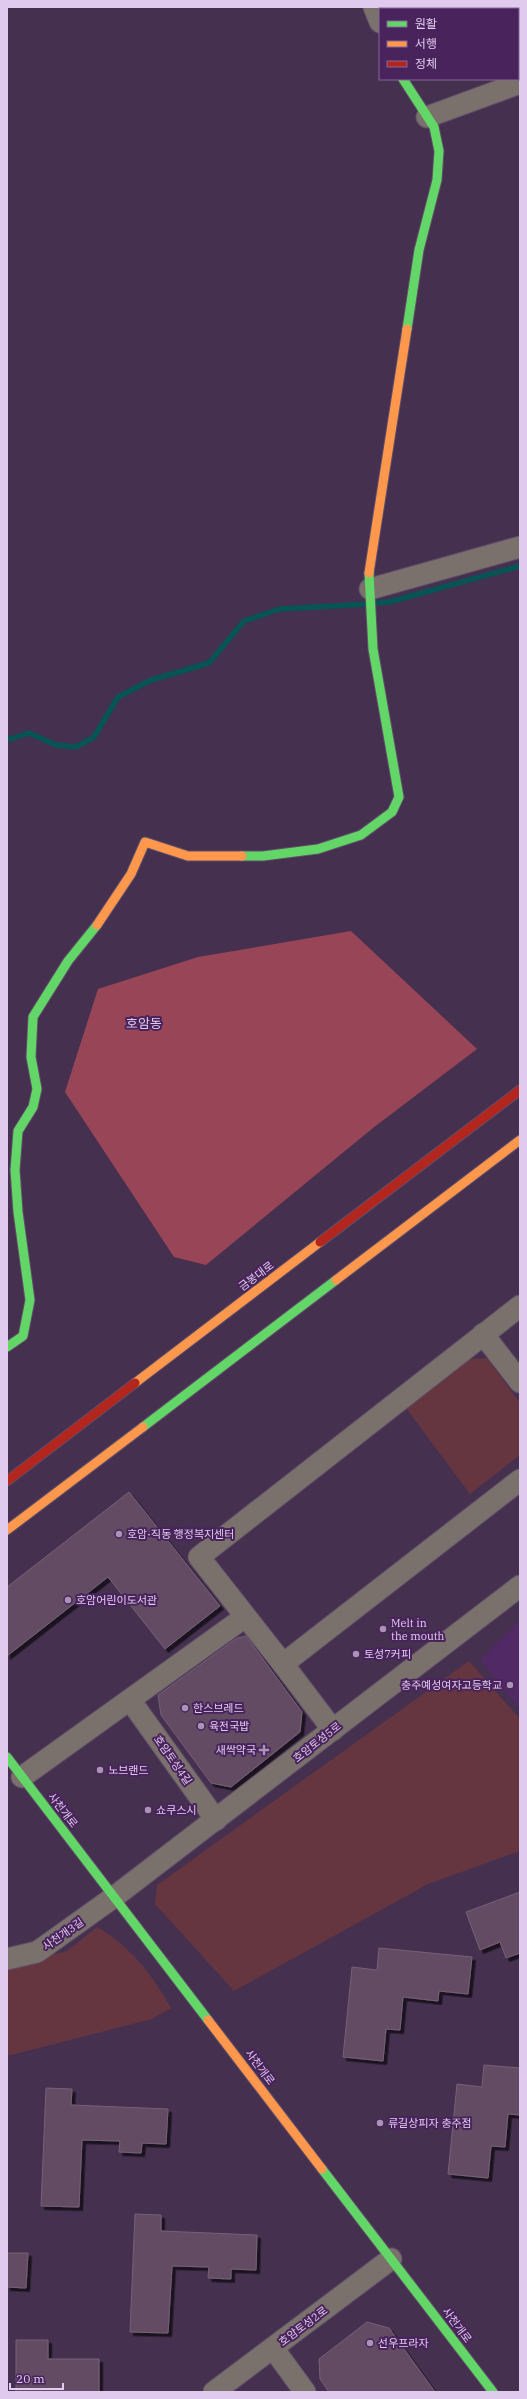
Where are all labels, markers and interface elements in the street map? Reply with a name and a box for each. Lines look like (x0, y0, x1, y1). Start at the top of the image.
legend (379, 8, 519, 80)
text: 원활 (415, 16, 437, 31)
text: 서행 (415, 36, 437, 51)
text: 정체 (415, 56, 437, 71)
district label: 호암동 (126, 1015, 162, 1032)
street label: 금봉대로 (236, 1258, 276, 1294)
place label: 호암·직동 행정복지센터 (127, 1527, 234, 1541)
marker: 호암·직동 행정복지센터 (114, 1529, 124, 1539)
place label: 호암어린이도서관 (76, 1593, 157, 1607)
marker: 호암어린이도서관 (63, 1595, 73, 1605)
place label: Melt in the mouth (391, 1616, 445, 1643)
marker: Melt in the mouth (378, 1624, 388, 1634)
place label: 토성7커피 (364, 1647, 411, 1661)
marker: 토성7커피 (351, 1649, 361, 1659)
place label: 충주예성여자고등학교 (401, 1678, 502, 1692)
marker: 충주예성여자고등학교 (505, 1680, 515, 1690)
place label: 한스브레드 (193, 1701, 244, 1715)
marker: 한스브레드 (180, 1703, 190, 1713)
place label: 육전국밥 (209, 1719, 249, 1733)
street label: 호암토성5로 (290, 1719, 344, 1765)
marker: 육전국밥 (196, 1721, 206, 1731)
street label: 호암토성4길 (151, 1733, 195, 1787)
place label: 새싹약국 (216, 1743, 256, 1757)
marker: 새싹약국 (259, 1745, 269, 1755)
place label: 노브랜드 (108, 1763, 148, 1777)
marker: 노브랜드 (95, 1765, 105, 1775)
street label: 사천개로 (45, 1790, 81, 1830)
place label: 쇼쿠스시 (156, 1803, 196, 1817)
marker: 쇼쿠스시 (143, 1805, 153, 1815)
street label: 사천개3길 (40, 1915, 86, 1953)
street label: 사천개로 (242, 2047, 278, 2087)
place label: 류길상피자 충주점 (388, 2116, 472, 2130)
marker: 류길상피자 충주점 (375, 2118, 385, 2128)
street label: 호암토성2로 (276, 2303, 330, 2349)
street label: 사천개로 (439, 2305, 475, 2345)
place label: 선우프라자 (378, 2336, 429, 2350)
marker: 선우프라자 (365, 2338, 375, 2348)
scale bar (10, 2365, 63, 2391)
text: 20 m (16, 2371, 45, 2386)

